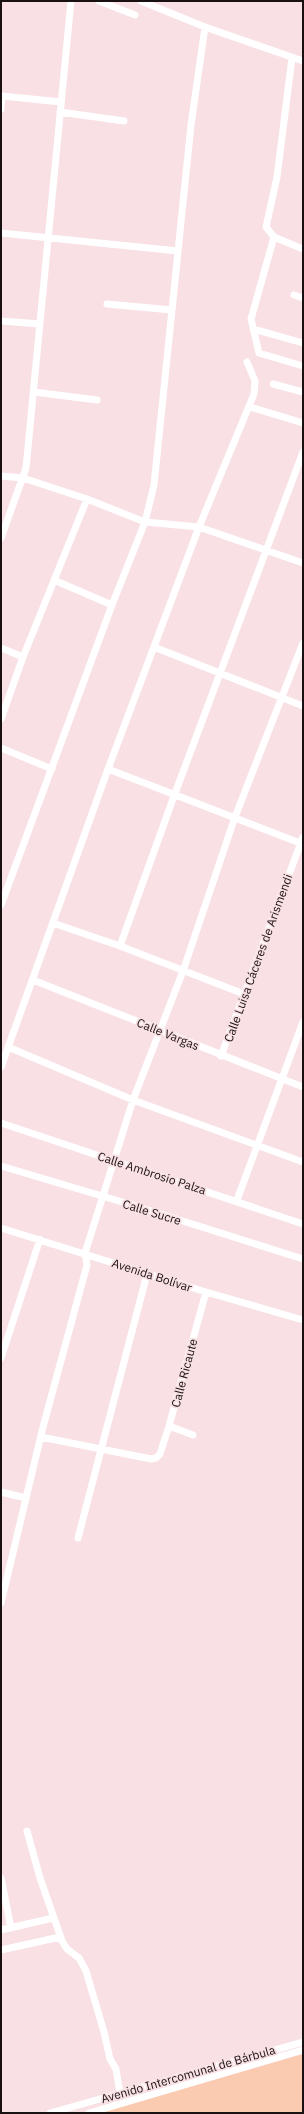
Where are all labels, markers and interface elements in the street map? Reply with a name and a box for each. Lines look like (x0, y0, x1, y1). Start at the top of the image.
street label: Calle Luisa Cáceres de Arismendi (221, 872, 295, 1044)
street label: Calle Vargas (135, 1015, 201, 1053)
street label: Calle Ambrosio Palza (96, 1148, 209, 1198)
street label: Calle Sucre (121, 1196, 184, 1228)
street label: Avenida Bolívar (110, 1255, 194, 1295)
street label: Calle Ricaute (168, 1337, 200, 1409)
street label: Avenido Intercomunal de Bárbula (99, 2042, 277, 2106)

